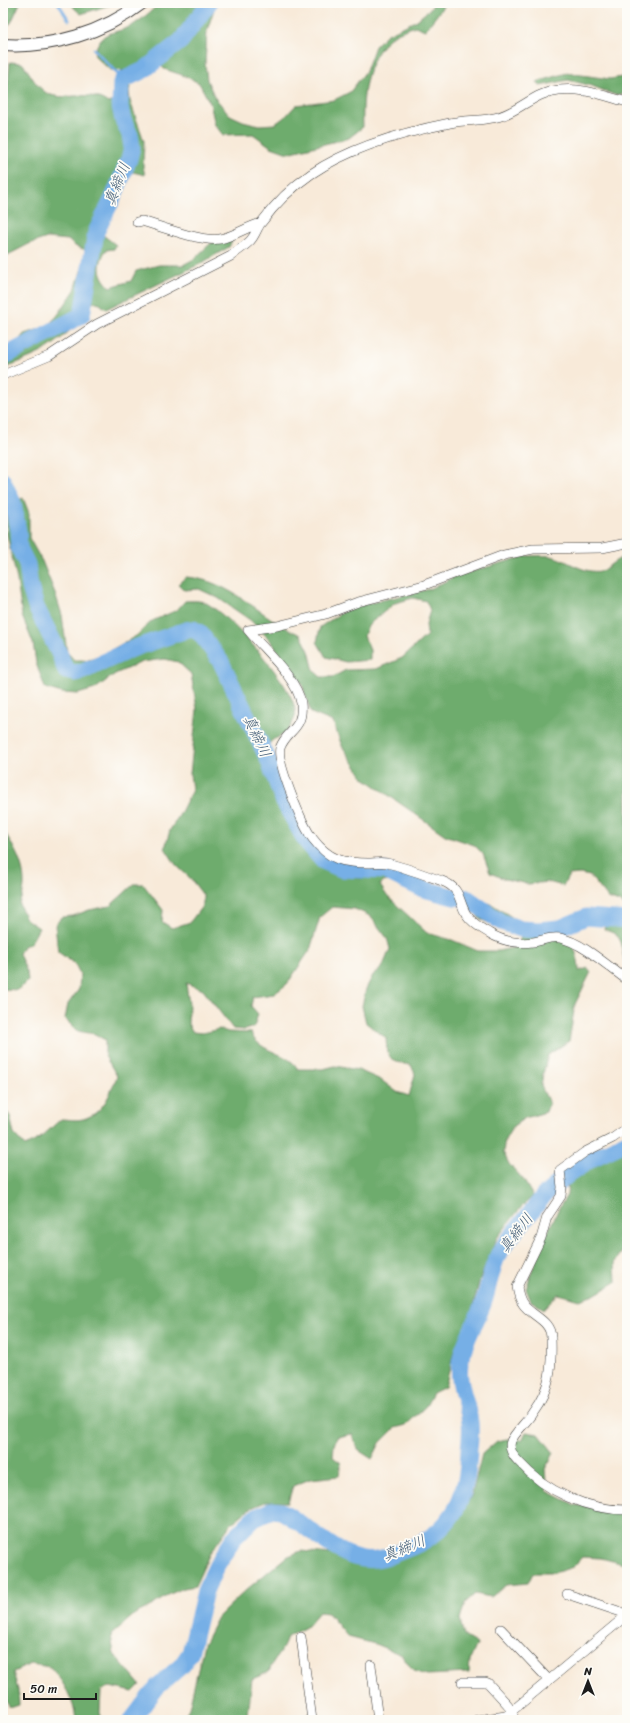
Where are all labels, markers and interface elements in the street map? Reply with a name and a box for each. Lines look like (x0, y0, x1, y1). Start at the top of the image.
water label: 真締川 (97, 158, 137, 210)
water label: 真締川 (236, 710, 278, 762)
water label: 真締川 (492, 1207, 540, 1259)
water label: 真締川 (378, 1528, 430, 1568)
north arrow (568, 1661, 608, 1701)
text: N (583, 1662, 592, 1681)
scale bar (24, 1675, 96, 1701)
text: 50 m (30, 1678, 57, 1700)

